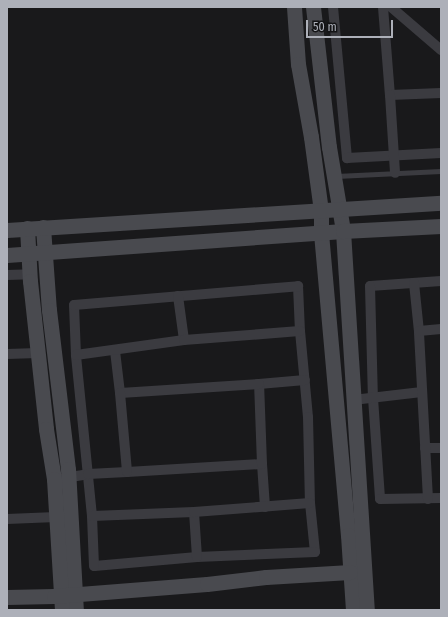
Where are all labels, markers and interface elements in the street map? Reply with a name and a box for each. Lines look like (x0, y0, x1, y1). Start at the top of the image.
scale bar (308, 12, 395, 38)
text: 50 m (313, 20, 337, 34)

